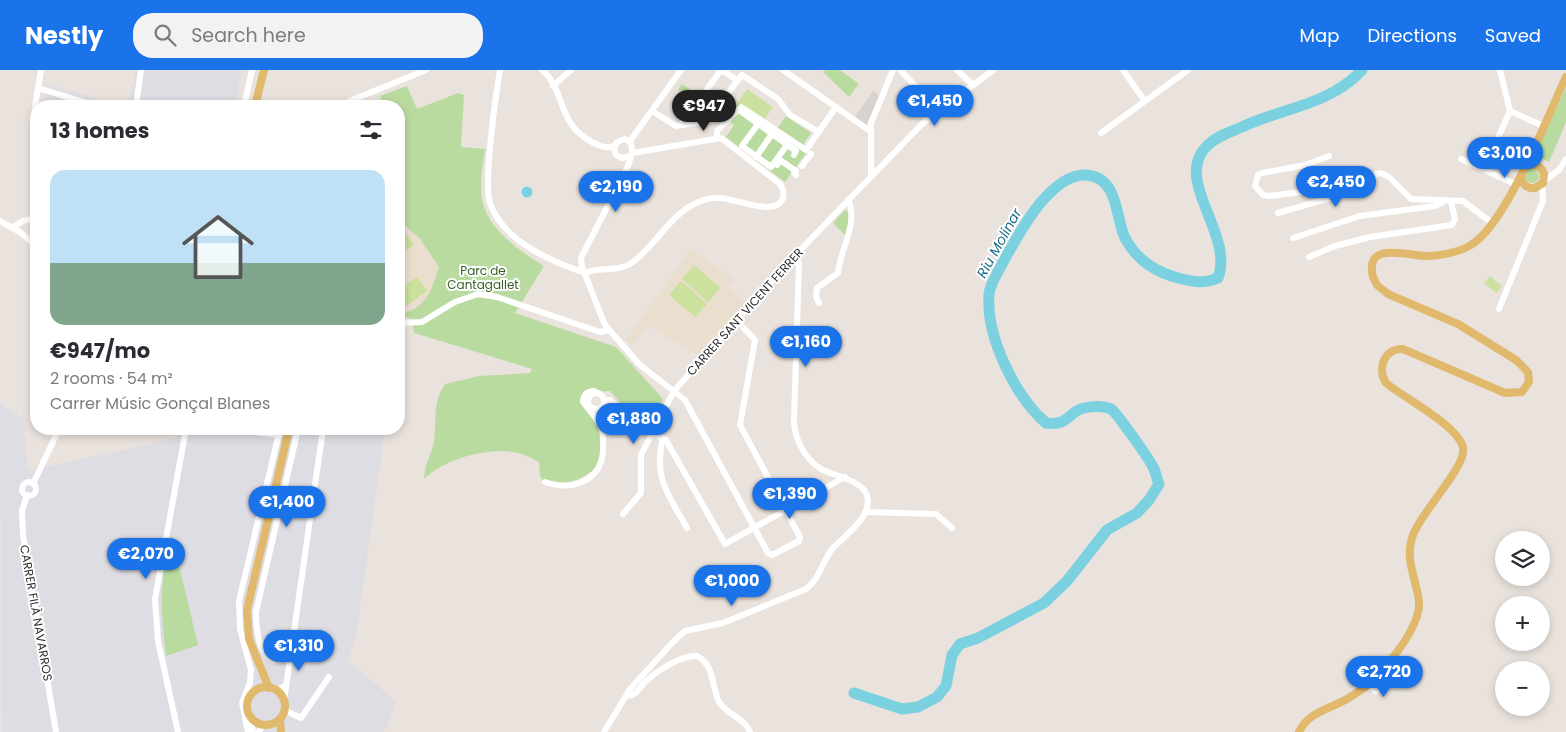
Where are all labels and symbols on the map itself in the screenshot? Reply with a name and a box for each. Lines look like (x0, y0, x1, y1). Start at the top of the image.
pin: €1,450 (894, 85, 976, 127)
pin: €947 (674, 90, 734, 132)
pin: €3,010 (1464, 136, 1546, 179)
pin: €2,450 (1295, 166, 1377, 208)
pin: €2,190 (575, 170, 657, 213)
water label: Riu Molinar (972, 204, 1027, 281)
street label: CARRER SANT VICENT FERRER (683, 244, 807, 379)
park label: Parc de Cantagallet (447, 262, 519, 293)
pin: €1,160 (765, 326, 847, 368)
pin: €1,880 (593, 402, 675, 445)
pin: €1,390 (749, 478, 831, 520)
pin: €1,400 (246, 486, 328, 528)
pin: €2,070 (105, 538, 187, 580)
street label: CARRER FILÀ NAVARROS (16, 544, 57, 682)
pin: €1,000 (691, 564, 773, 607)
pin: €1,310 (258, 630, 340, 672)
pin: €2,720 (1343, 656, 1425, 698)

